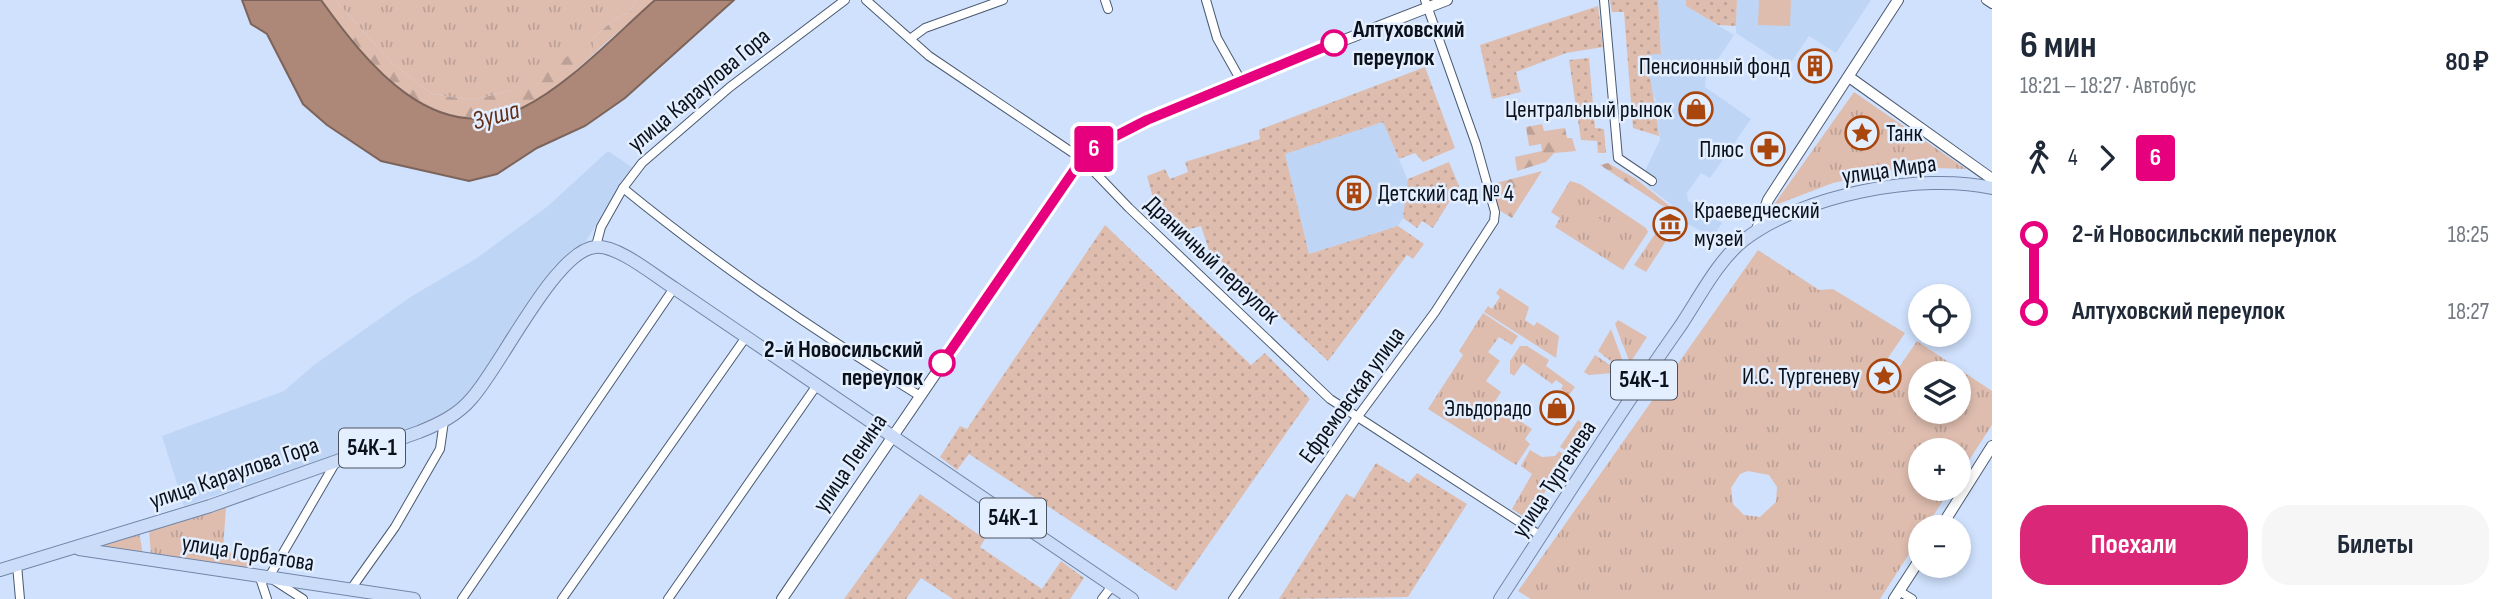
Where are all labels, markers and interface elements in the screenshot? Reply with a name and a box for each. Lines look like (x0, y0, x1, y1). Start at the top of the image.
place label: Алтуховский переулок (1352, 15, 1464, 72)
street label: улица Караулова Гора (622, 22, 776, 158)
text: 6 мин (2020, 23, 2097, 68)
marker: Алтуховский переулок (1321, 30, 1347, 56)
building icon: Пенсионный фонд (1796, 47, 1834, 85)
text: 80 ₽ (2445, 47, 2489, 78)
place label: Пенсионный фонд (1639, 52, 1790, 81)
text: 18:21 – 18:27 · Автобус (2020, 72, 2197, 100)
shop icon: Центральный рынок (1677, 90, 1715, 128)
water label: Зуша (469, 95, 523, 137)
place label: Центральный рынок (1505, 95, 1673, 124)
place icon: Танк (1843, 114, 1881, 152)
place label: Танк (1886, 119, 1923, 148)
line badge: 6 (1071, 126, 1117, 172)
pharmacy icon: Плюс (1749, 130, 1787, 168)
text: 6 (1088, 134, 1100, 163)
place label: Плюс (1699, 135, 1744, 164)
icon: walk (2020, 139, 2058, 177)
icon: forward (2088, 139, 2126, 177)
text: 6 (2150, 143, 2161, 172)
text: 4 (2068, 144, 2078, 172)
street label: улица Мира (1840, 149, 1938, 191)
building icon: Детский сад № 4 (1335, 174, 1373, 212)
place label: Детский сад № 4 (1378, 179, 1514, 208)
street label: Драничный переулок (1138, 190, 1286, 331)
place label: Краеведческий музей (1694, 196, 1820, 253)
museum icon: Краеведческий музей (1651, 205, 1689, 243)
text: 2-й Новосильский переулок (2072, 219, 2336, 250)
text: 18:25 (2448, 221, 2489, 249)
map controls (1908, 284, 1971, 578)
button: locate (1908, 284, 1971, 347)
text: Алтуховский переулок (2072, 296, 2285, 327)
text: 18:27 (2448, 298, 2489, 326)
street label: Ефремовская улица (1293, 321, 1411, 469)
place label: 2-й Новосильский переулок (764, 335, 924, 392)
marker: 2-й Новосильский переулок (929, 350, 955, 376)
place icon: И.С. Тургеневу (1865, 357, 1903, 395)
road number: 54К-1 (1611, 360, 1677, 400)
button: layers (1908, 361, 1971, 424)
place label: И.С. Тургеневу (1742, 362, 1860, 391)
shop icon: Эльдорадо (1538, 389, 1576, 427)
place label: Эльдорадо (1444, 394, 1532, 423)
street label: улица Ленина (807, 408, 893, 518)
street label: улица Тургенева (1505, 415, 1603, 543)
road number: 54К-1 (339, 428, 405, 468)
street label: улица Караулова Гора (146, 430, 322, 516)
button: + (1908, 438, 1971, 501)
road number: 54К-1 (980, 498, 1046, 538)
button: Поехали (2020, 505, 2248, 585)
button: Билеты (2262, 505, 2489, 585)
button: − (1908, 515, 1971, 578)
street label: улица Горбатова (180, 528, 316, 578)

